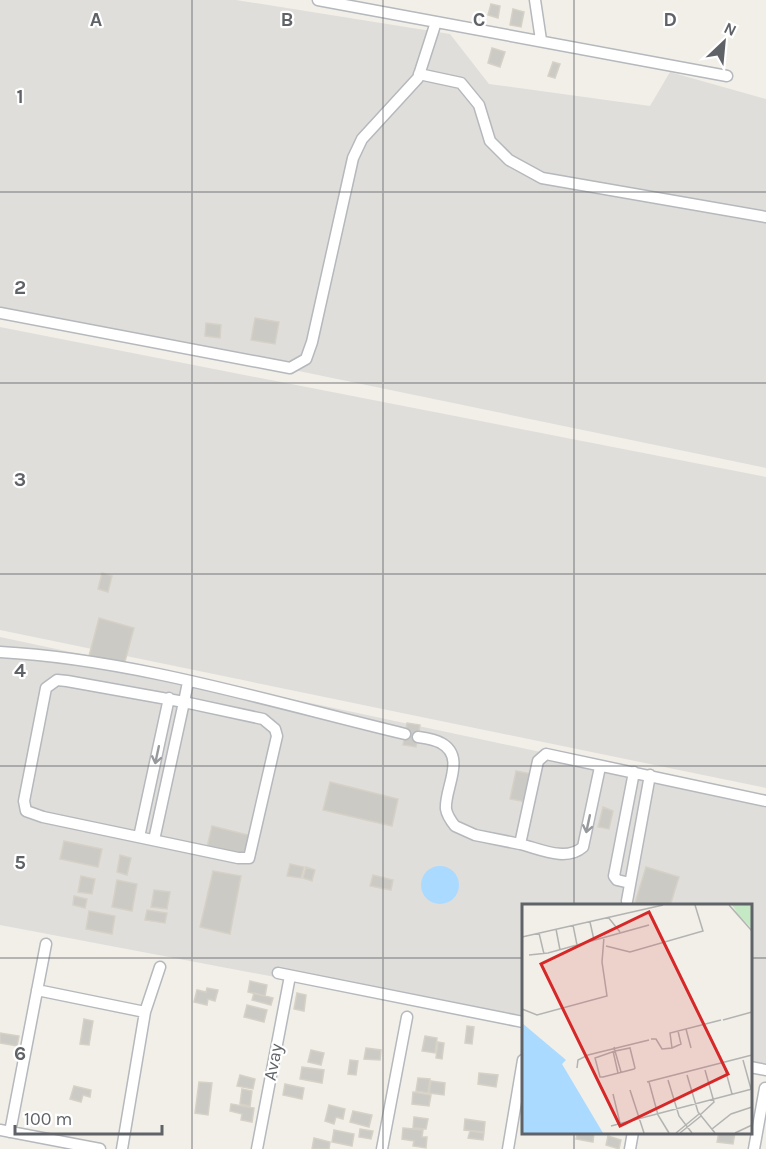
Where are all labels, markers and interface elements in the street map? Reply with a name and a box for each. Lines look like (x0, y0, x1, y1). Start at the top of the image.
text: A (90, 8, 103, 31)
text: B (281, 8, 293, 31)
text: C (473, 8, 485, 31)
text: D (663, 8, 677, 31)
north arrow (694, 12, 754, 72)
text: N (721, 18, 740, 40)
text: 1 (16, 85, 24, 108)
text: 2 (14, 276, 26, 299)
text: 3 (14, 468, 26, 491)
text: 4 (14, 659, 26, 682)
one-way arrow (150, 745, 162, 764)
one-way arrow (581, 814, 593, 833)
text: 5 (14, 851, 26, 874)
inset map (522, 904, 751, 1134)
street label: Avay (259, 1041, 287, 1082)
text: 6 (14, 1042, 26, 1065)
scale bar (15, 1098, 162, 1136)
text: 100 m (24, 1108, 72, 1130)

